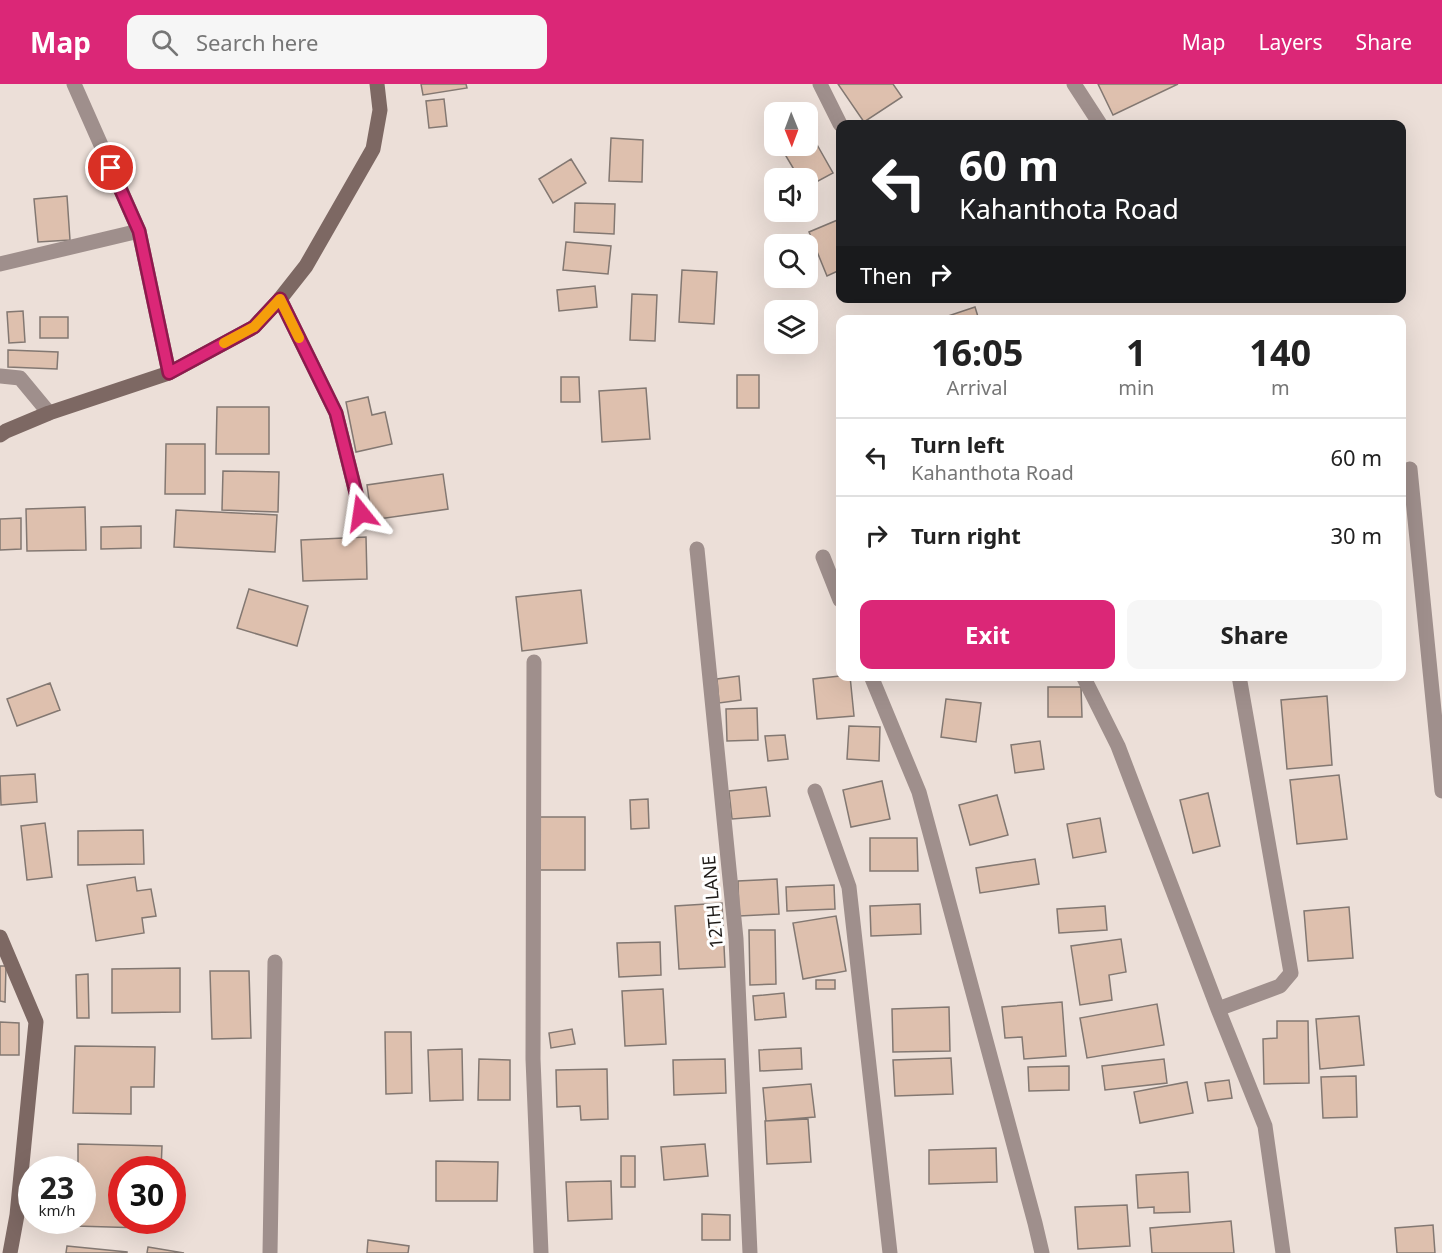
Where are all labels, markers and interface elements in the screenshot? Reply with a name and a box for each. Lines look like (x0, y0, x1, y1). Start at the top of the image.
search box (127, 15, 547, 69)
text: Map (30, 23, 91, 61)
icon: search (148, 26, 181, 59)
text: Search here (196, 27, 318, 57)
text: Map (1182, 28, 1226, 56)
text: Layers (1259, 28, 1323, 56)
text: Share (1356, 28, 1412, 56)
north arrow (764, 102, 818, 156)
map controls (764, 102, 818, 354)
text: 60 m (959, 136, 1059, 193)
pin (85, 142, 136, 193)
icon: left (860, 144, 938, 222)
icon: arrive (94, 151, 127, 184)
button: sound (764, 168, 818, 222)
text: Kahanthota Road (959, 190, 1179, 227)
button: search (764, 234, 818, 288)
icon: right (924, 258, 957, 291)
text: Then (860, 260, 912, 290)
button: layers (764, 300, 818, 354)
text: 16:05 (931, 328, 1023, 377)
text: 1 (1126, 328, 1147, 377)
text: 140 (1249, 328, 1311, 377)
text: Arrival (947, 374, 1008, 401)
text: min (1118, 374, 1154, 401)
text: m (1271, 374, 1290, 401)
text: Turn left (911, 429, 1005, 459)
icon: left (860, 441, 893, 474)
text: 60 m (1331, 442, 1382, 472)
text: Kahanthota Road (911, 459, 1074, 486)
position arrow (329, 481, 393, 545)
icon: right (860, 519, 893, 552)
text: Turn right (911, 520, 1021, 550)
text: 30 m (1331, 520, 1382, 550)
button: Exit (860, 600, 1115, 669)
button: Share (1127, 600, 1382, 669)
street label: 12TH LANE (696, 855, 728, 949)
speed limit sign: 30 (108, 1156, 186, 1234)
text: 23 (40, 1167, 74, 1208)
text: km/h (39, 1200, 75, 1220)

